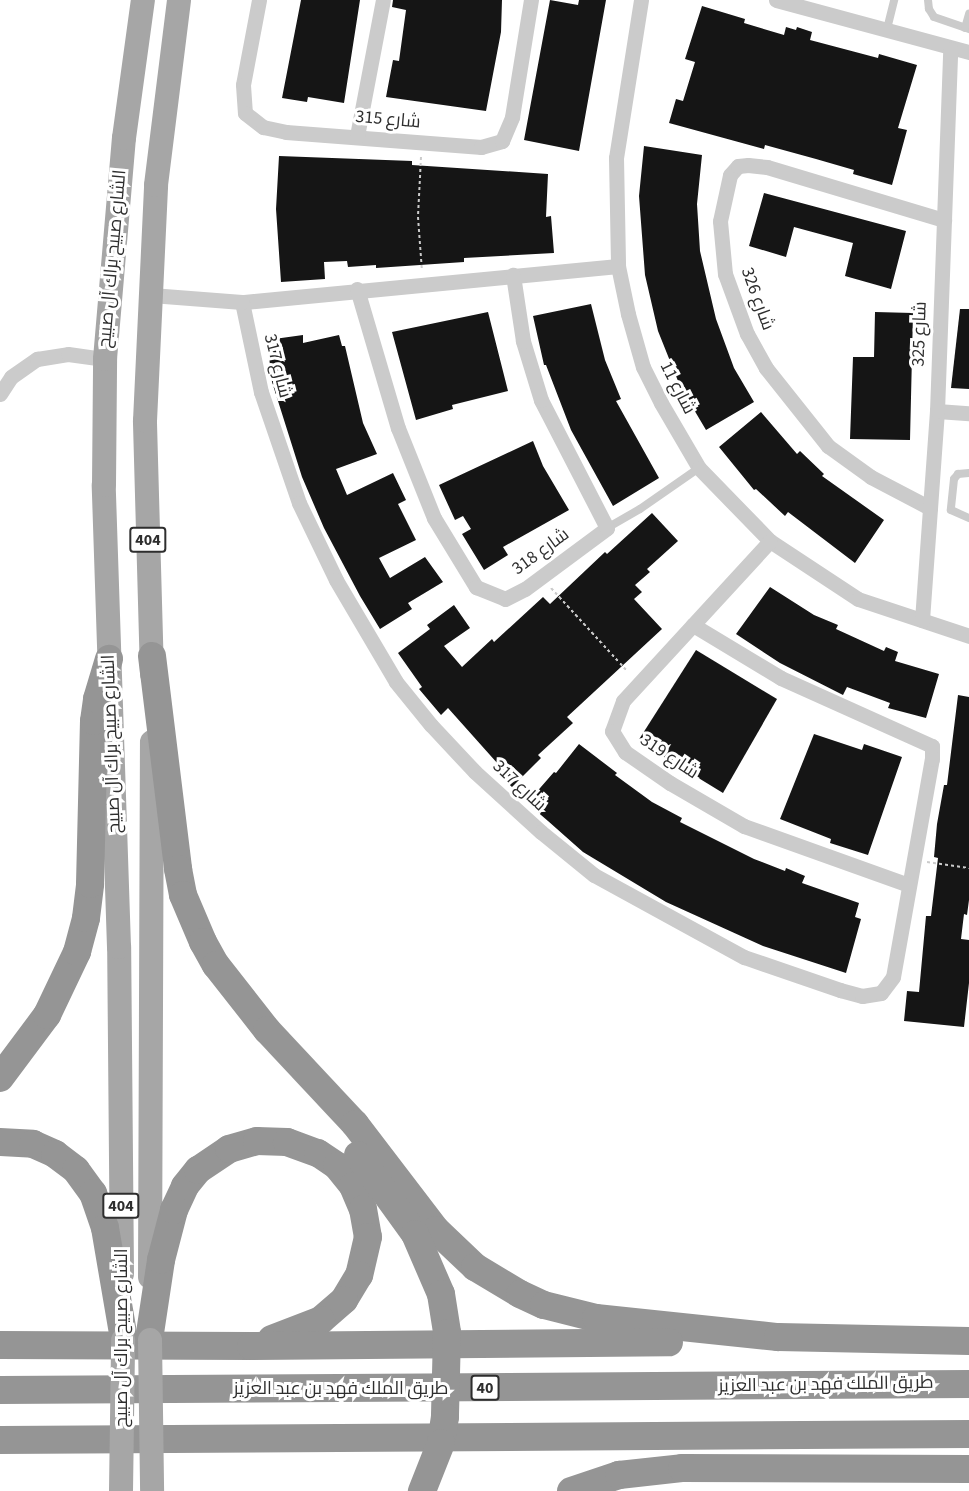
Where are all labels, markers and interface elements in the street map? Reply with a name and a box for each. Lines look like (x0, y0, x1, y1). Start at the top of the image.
street label: شارع 315 (355, 106, 421, 134)
street label: الشارع صبيح براك آل صبيح (94, 169, 132, 349)
street label: شارع 326 (736, 265, 778, 333)
street label: شارع 325 (908, 301, 932, 367)
street label: شارع 317 (259, 332, 295, 400)
street label: شارع 11 (655, 358, 699, 418)
street label: شارع 318 (508, 524, 574, 580)
road number: 404 (128, 527, 168, 553)
street label: الشارع صبيح براك آل صبيح (98, 654, 126, 834)
street label: شارع 319 (636, 730, 702, 784)
street label: شارع 317 (488, 756, 550, 816)
road number: 404 (102, 1193, 140, 1219)
street label: الشارع صبيح براك آل صبيح (111, 1249, 133, 1427)
street label: طريق الملك فهد بن عبد العزيز (718, 1372, 934, 1398)
road number: 40 (470, 1375, 500, 1401)
street label: طريق الملك فهد بن عبد العزيز (234, 1378, 448, 1400)

